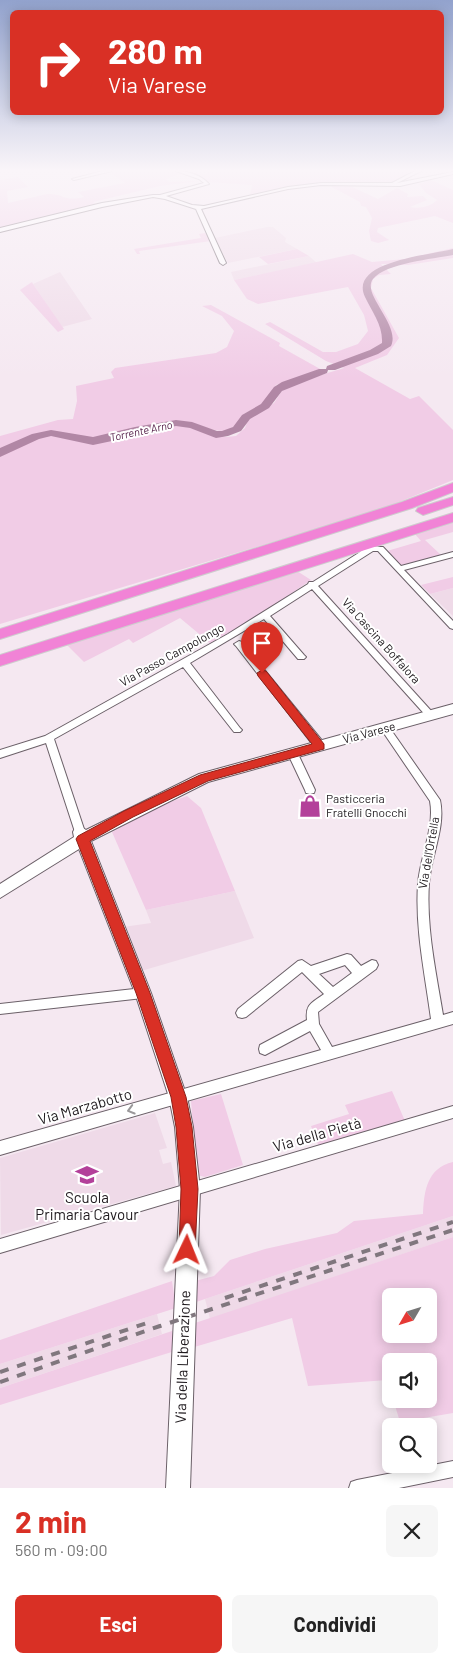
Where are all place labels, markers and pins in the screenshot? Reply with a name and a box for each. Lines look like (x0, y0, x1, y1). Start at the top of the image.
pin (241, 622, 283, 673)
place label: Pasticceria Fratelli Gnocchi (326, 791, 407, 819)
shop icon: Pasticceria Fratelli Gnocchi (297, 793, 323, 819)
school or university icon: Scuola Primaria Cavour (74, 1162, 100, 1188)
place label: Scuola Primaria Cavour (35, 1188, 139, 1223)

